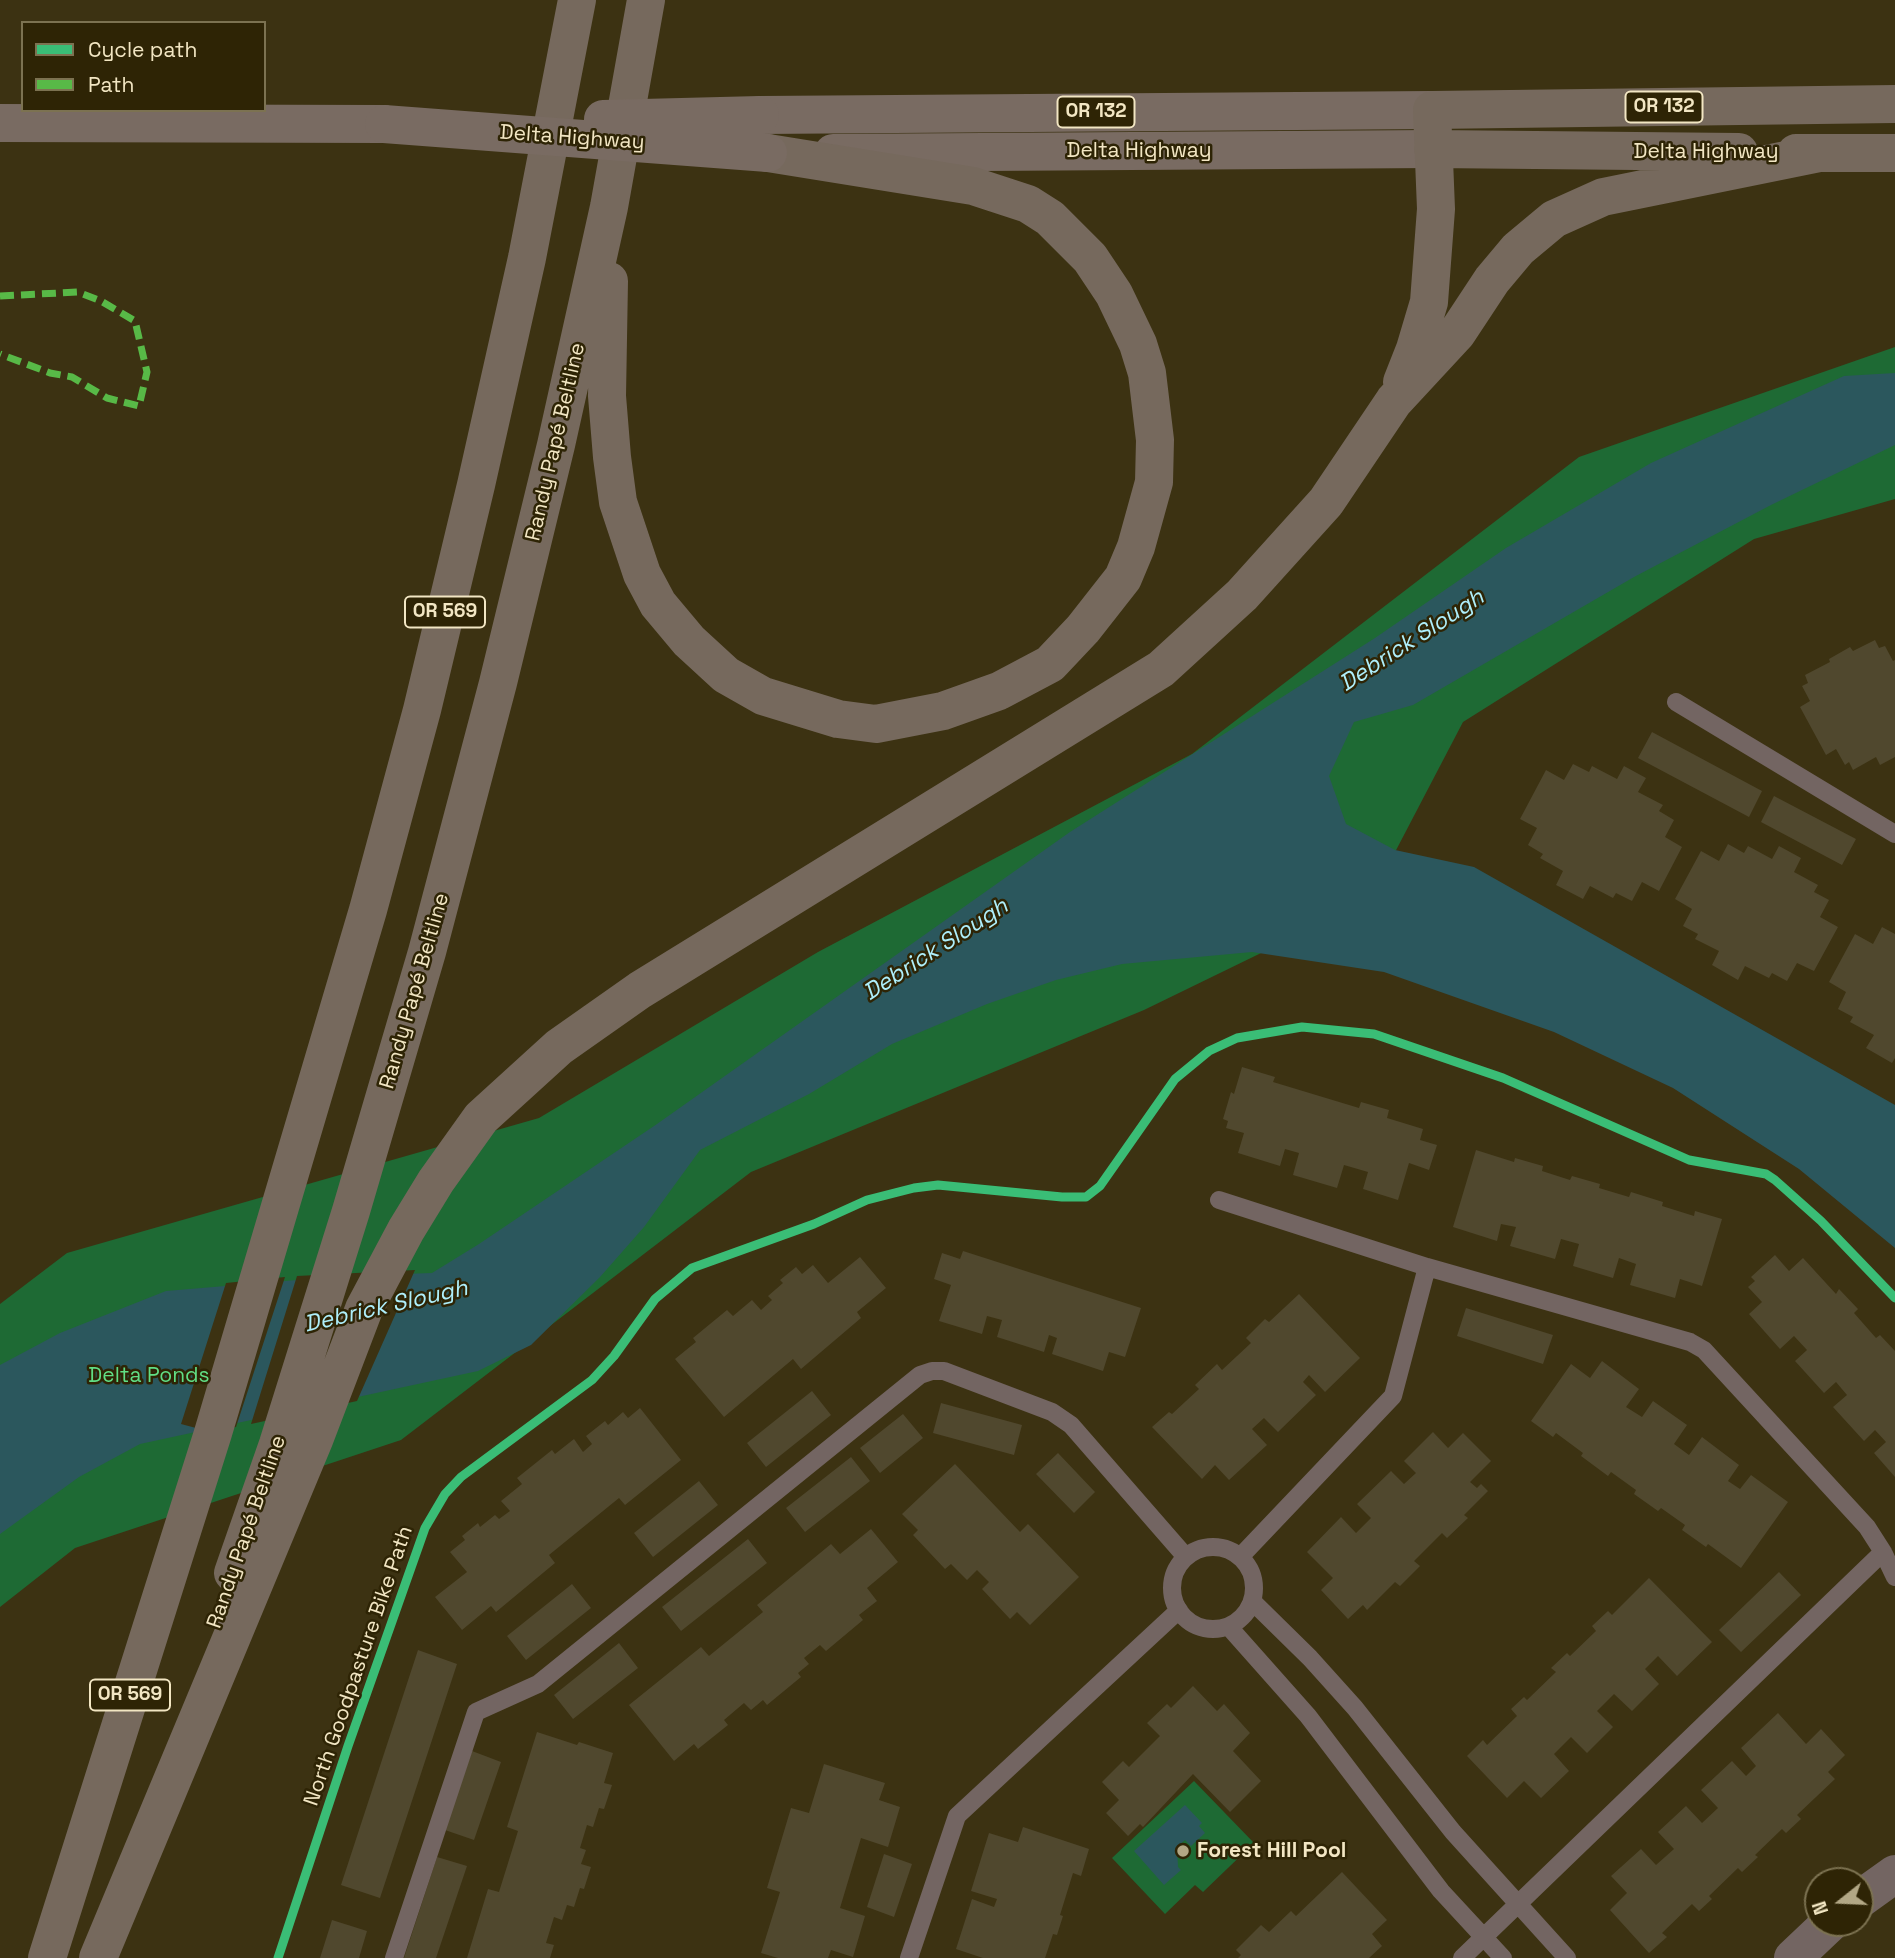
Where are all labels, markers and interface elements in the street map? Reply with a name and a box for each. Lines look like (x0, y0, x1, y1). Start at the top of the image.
legend (21, 21, 266, 112)
text: Cycle path (88, 36, 197, 63)
text: Path (88, 71, 134, 98)
road number: OR 132 (1626, 92, 1702, 122)
road number: OR 132 (1058, 96, 1134, 128)
street label: Delta Highway (499, 120, 645, 156)
street label: Delta Highway (1066, 138, 1212, 164)
street label: Delta Highway (1633, 139, 1779, 165)
street label: Randy Papé Beltline (521, 341, 591, 543)
water label: Debrick Slough (1334, 584, 1490, 698)
road number: OR 569 (405, 596, 485, 628)
street label: Randy Papé Beltline (375, 890, 455, 1092)
water label: Debrick Slough (858, 893, 1014, 1007)
water label: Debrick Slough (302, 1275, 470, 1339)
park label: Delta Ponds (88, 1363, 210, 1389)
street label: Randy Papé Beltline (202, 1432, 292, 1632)
street label: North Goodpasture Bike Path (299, 1523, 419, 1809)
road number: OR 569 (90, 1680, 170, 1710)
place label: Forest Hill Pool (1197, 1838, 1346, 1864)
marker: Forest Hill Pool (1175, 1843, 1191, 1859)
north arrow (1804, 1867, 1874, 1937)
text: N (1807, 1898, 1834, 1918)

